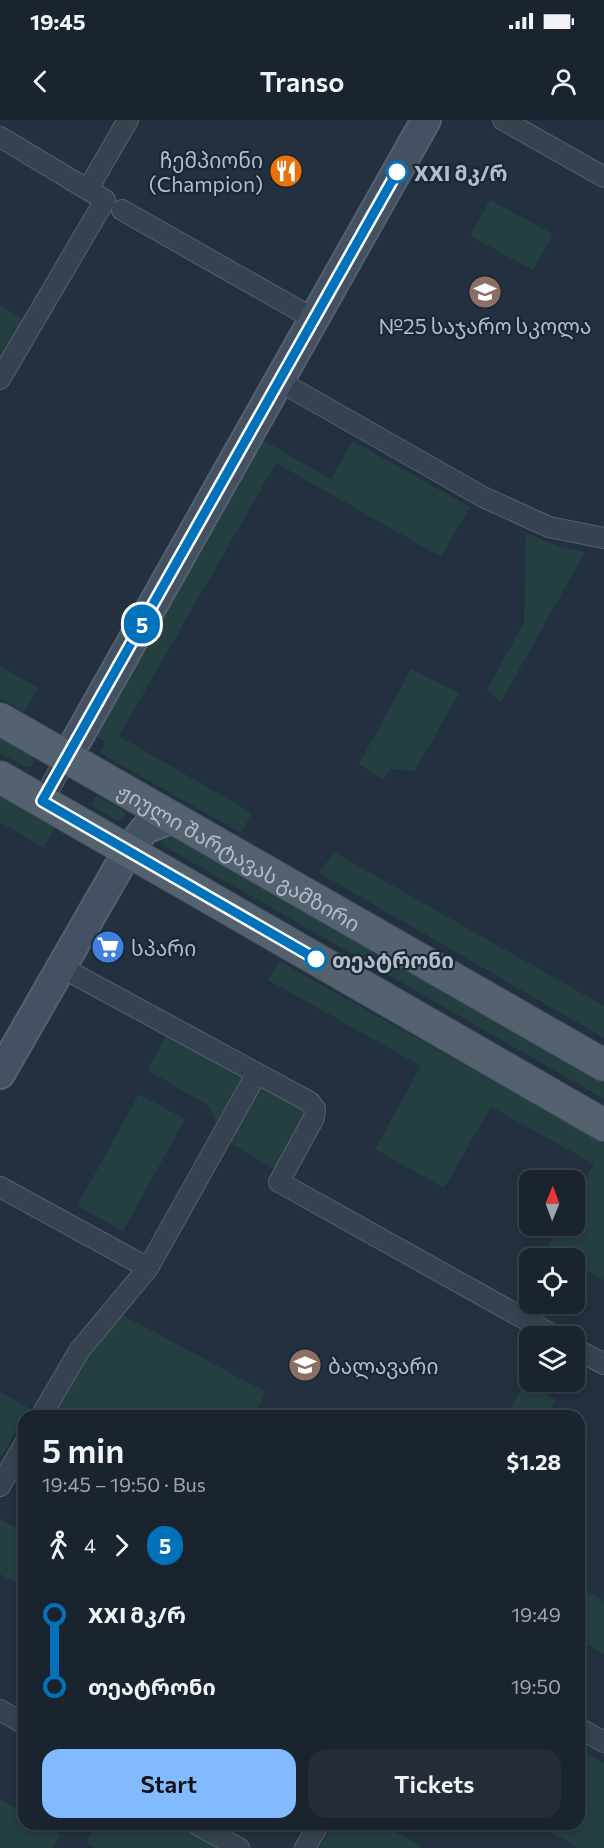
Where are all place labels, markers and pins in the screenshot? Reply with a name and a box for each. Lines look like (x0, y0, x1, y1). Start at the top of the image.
place label: ჩემპიონი (Champion) (149, 147, 263, 196)
restaurant icon: ჩემპიონი (Champion) (268, 153, 304, 189)
place label: XXI მკ/რ (414, 160, 507, 186)
marker: XXI მკ/რ (386, 161, 408, 183)
school or university icon: №25 საჯარო სკოლა (467, 274, 503, 310)
place label: №25 საჯარო სკოლა (378, 313, 592, 340)
supermarket icon: სპარი (90, 929, 126, 965)
place label: სპარი (131, 935, 196, 960)
place label: თეატრონი (332, 947, 454, 973)
marker: თეატრონი (305, 948, 327, 970)
school or university icon: ბალავარი (287, 1347, 323, 1383)
place label: ბალავარი (328, 1353, 438, 1380)

